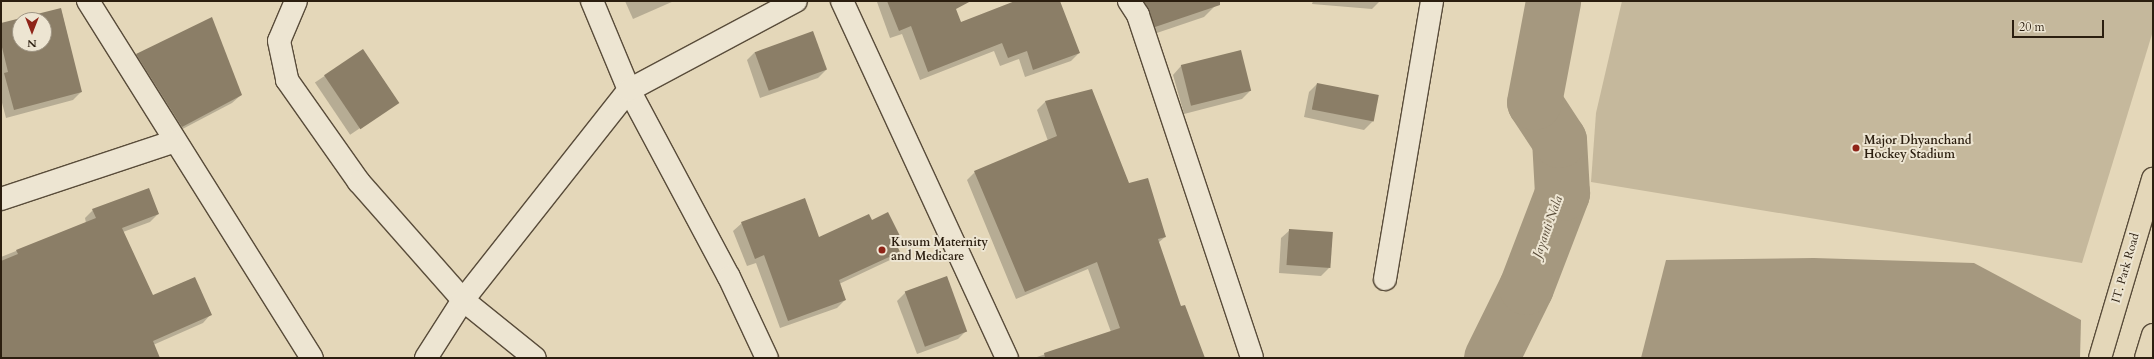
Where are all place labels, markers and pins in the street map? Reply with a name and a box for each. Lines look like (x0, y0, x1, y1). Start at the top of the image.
place label: Major Dhyanchand Hockey Stadium (1864, 134, 1972, 162)
marker: Major Dhyanchand Hockey Stadium (1851, 143, 1861, 153)
place label: Kusum Maternity and Medicare (891, 236, 988, 264)
marker: Kusum Maternity and Medicare (876, 244, 888, 256)

